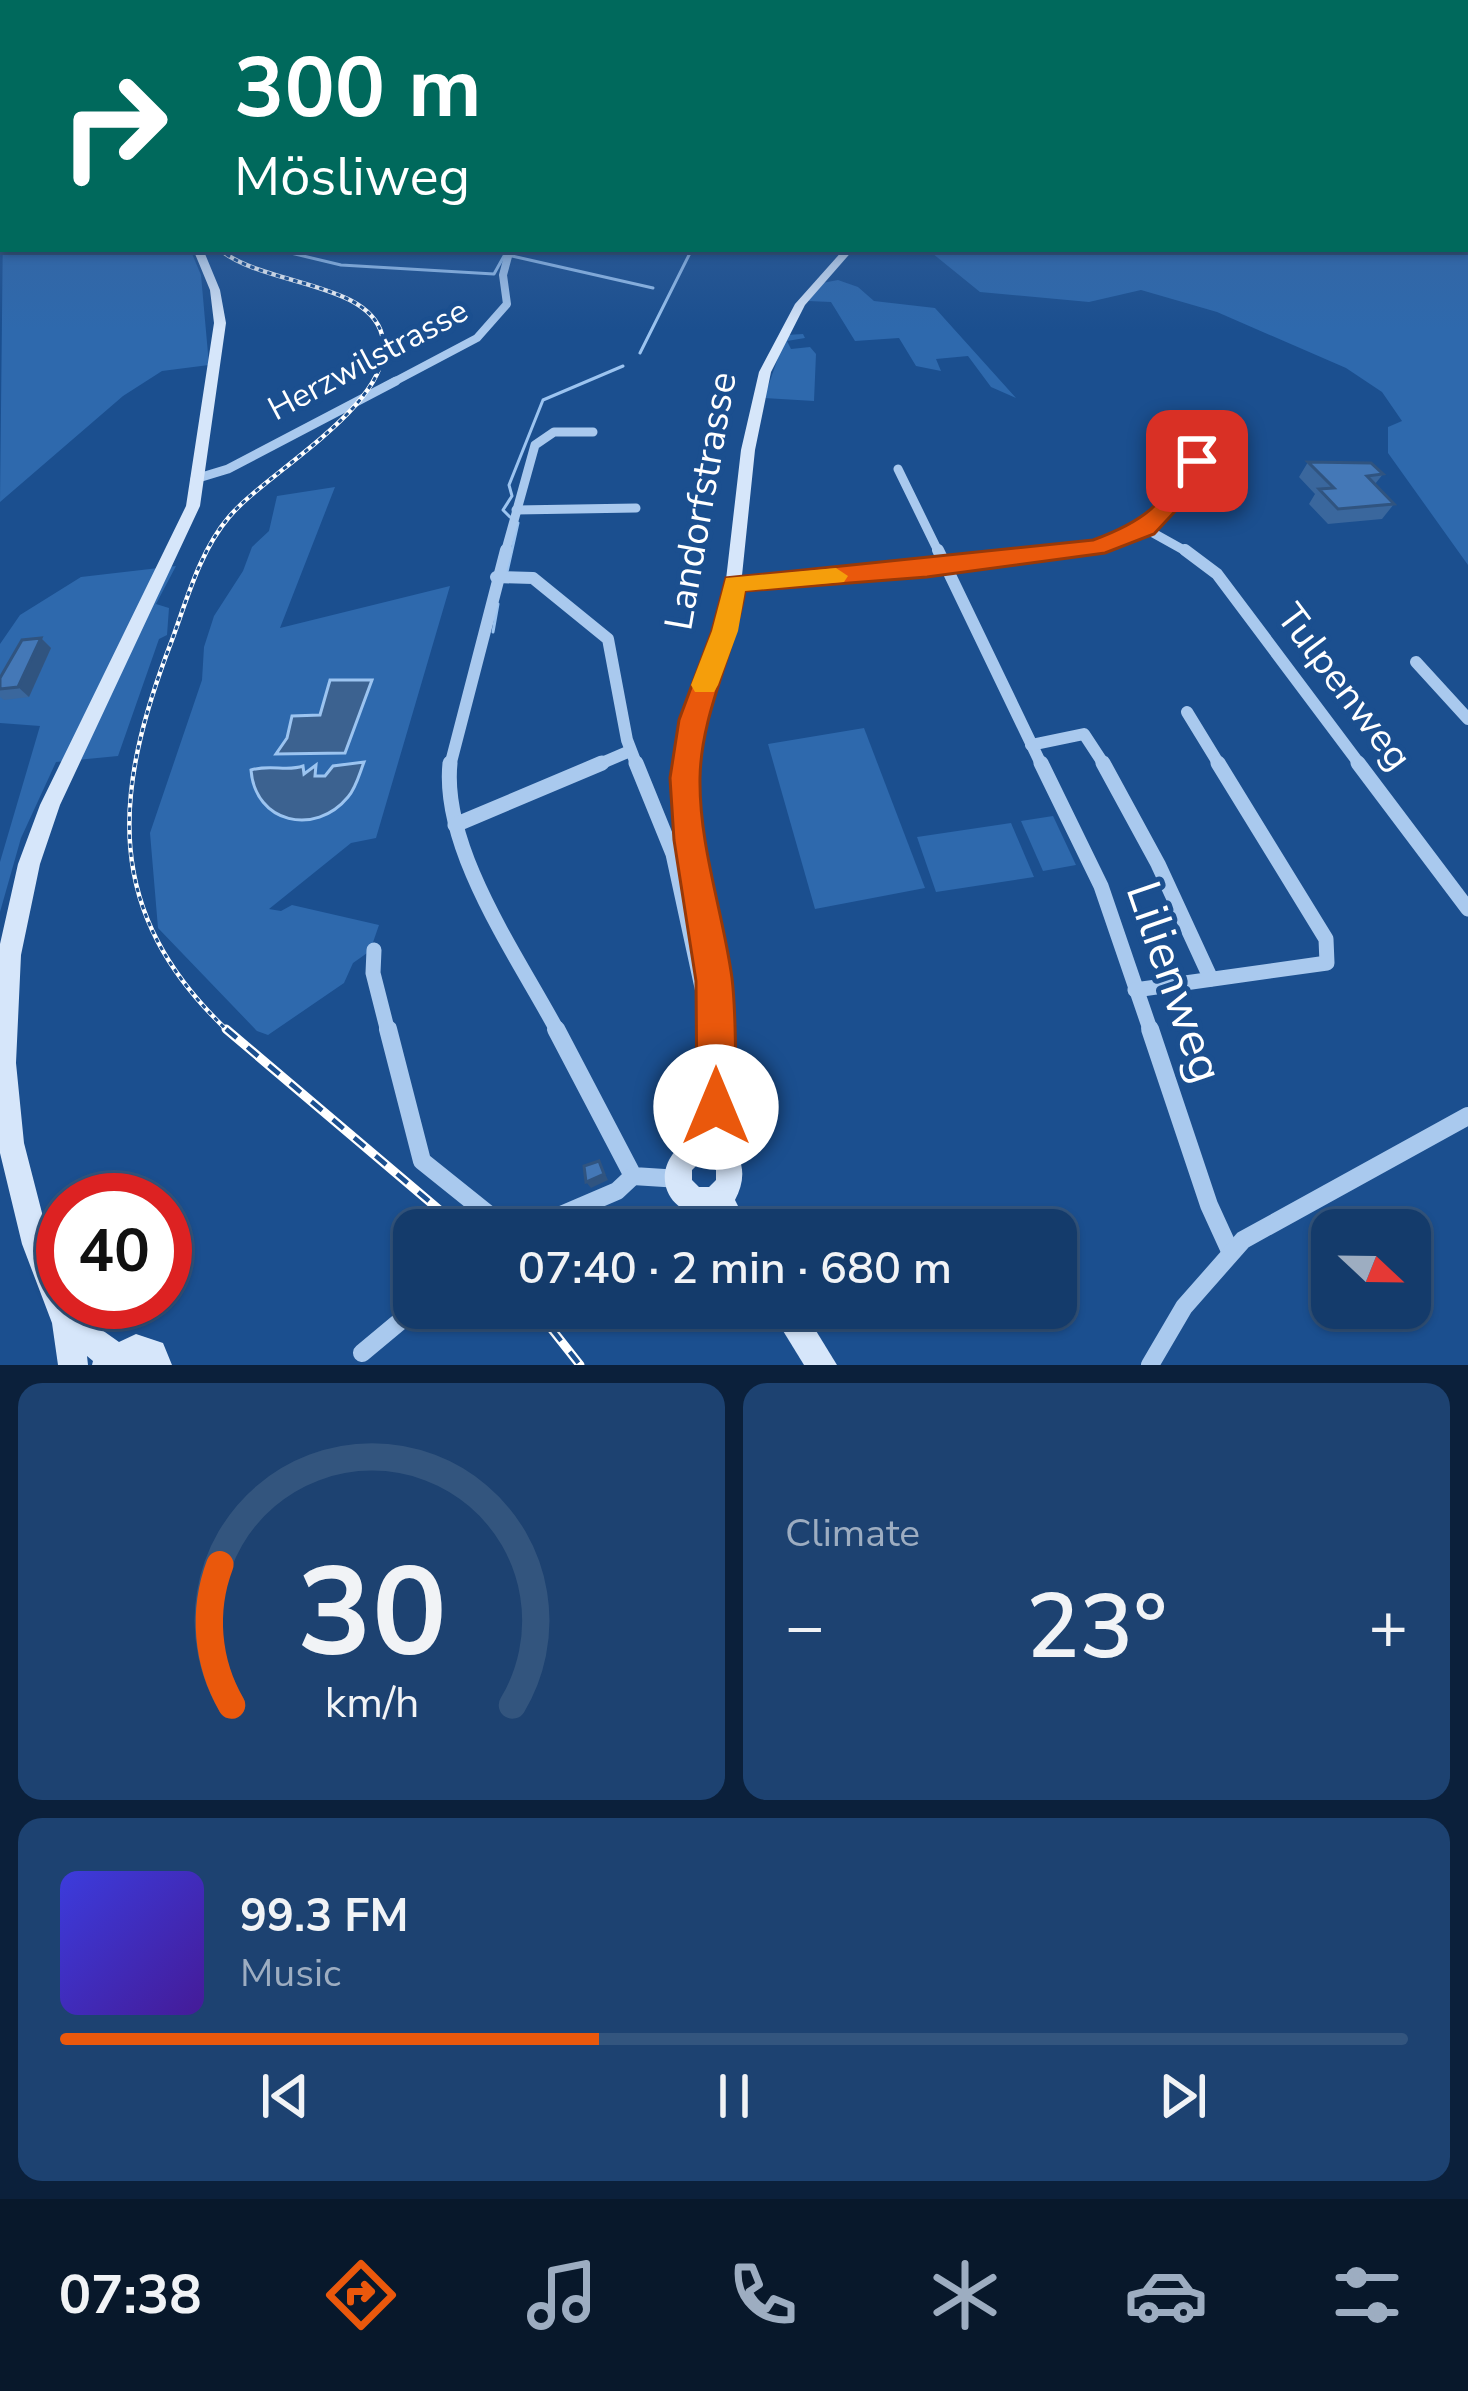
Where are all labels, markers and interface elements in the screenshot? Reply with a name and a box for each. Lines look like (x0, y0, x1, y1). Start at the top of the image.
text: 300 m (234, 31, 482, 146)
icon: right (36, 48, 192, 204)
text: Mösliweg (234, 140, 470, 214)
street label: Herzwilstrasse (260, 288, 476, 432)
street label: Landorfstrasse (652, 368, 750, 634)
pin (1146, 410, 1248, 512)
icon: arrive (1164, 428, 1230, 494)
street label: Tulpenweg (1264, 593, 1424, 781)
street label: Lilienweg (1110, 873, 1240, 1091)
position arrow (653, 1044, 779, 1170)
speed limit sign: 40 (36, 1173, 192, 1329)
north arrow (1311, 1209, 1431, 1329)
map controls (1311, 1209, 1431, 1329)
text: 07:40 · 2 min · 680 m (518, 1238, 952, 1299)
text: Climate (785, 1507, 920, 1560)
text: 30 (297, 1528, 446, 1698)
text: 23° (1026, 1566, 1167, 1689)
text: − (785, 1582, 825, 1672)
text: + (1368, 1582, 1408, 1672)
text: km/h (324, 1673, 419, 1731)
text: 99.3 FM (240, 1886, 409, 1947)
text: Music (240, 1947, 341, 2000)
icon: previous (252, 2063, 318, 2129)
icon: pause (701, 2063, 767, 2129)
icon: next (1150, 2063, 1216, 2129)
icon: directions (319, 2253, 403, 2337)
icon: music (520, 2253, 604, 2337)
icon: phone (721, 2253, 805, 2337)
icon: climate (923, 2253, 1007, 2337)
icon: car (1124, 2253, 1208, 2337)
icon: filters (1325, 2253, 1409, 2337)
text: 07:38 (59, 2258, 202, 2332)

